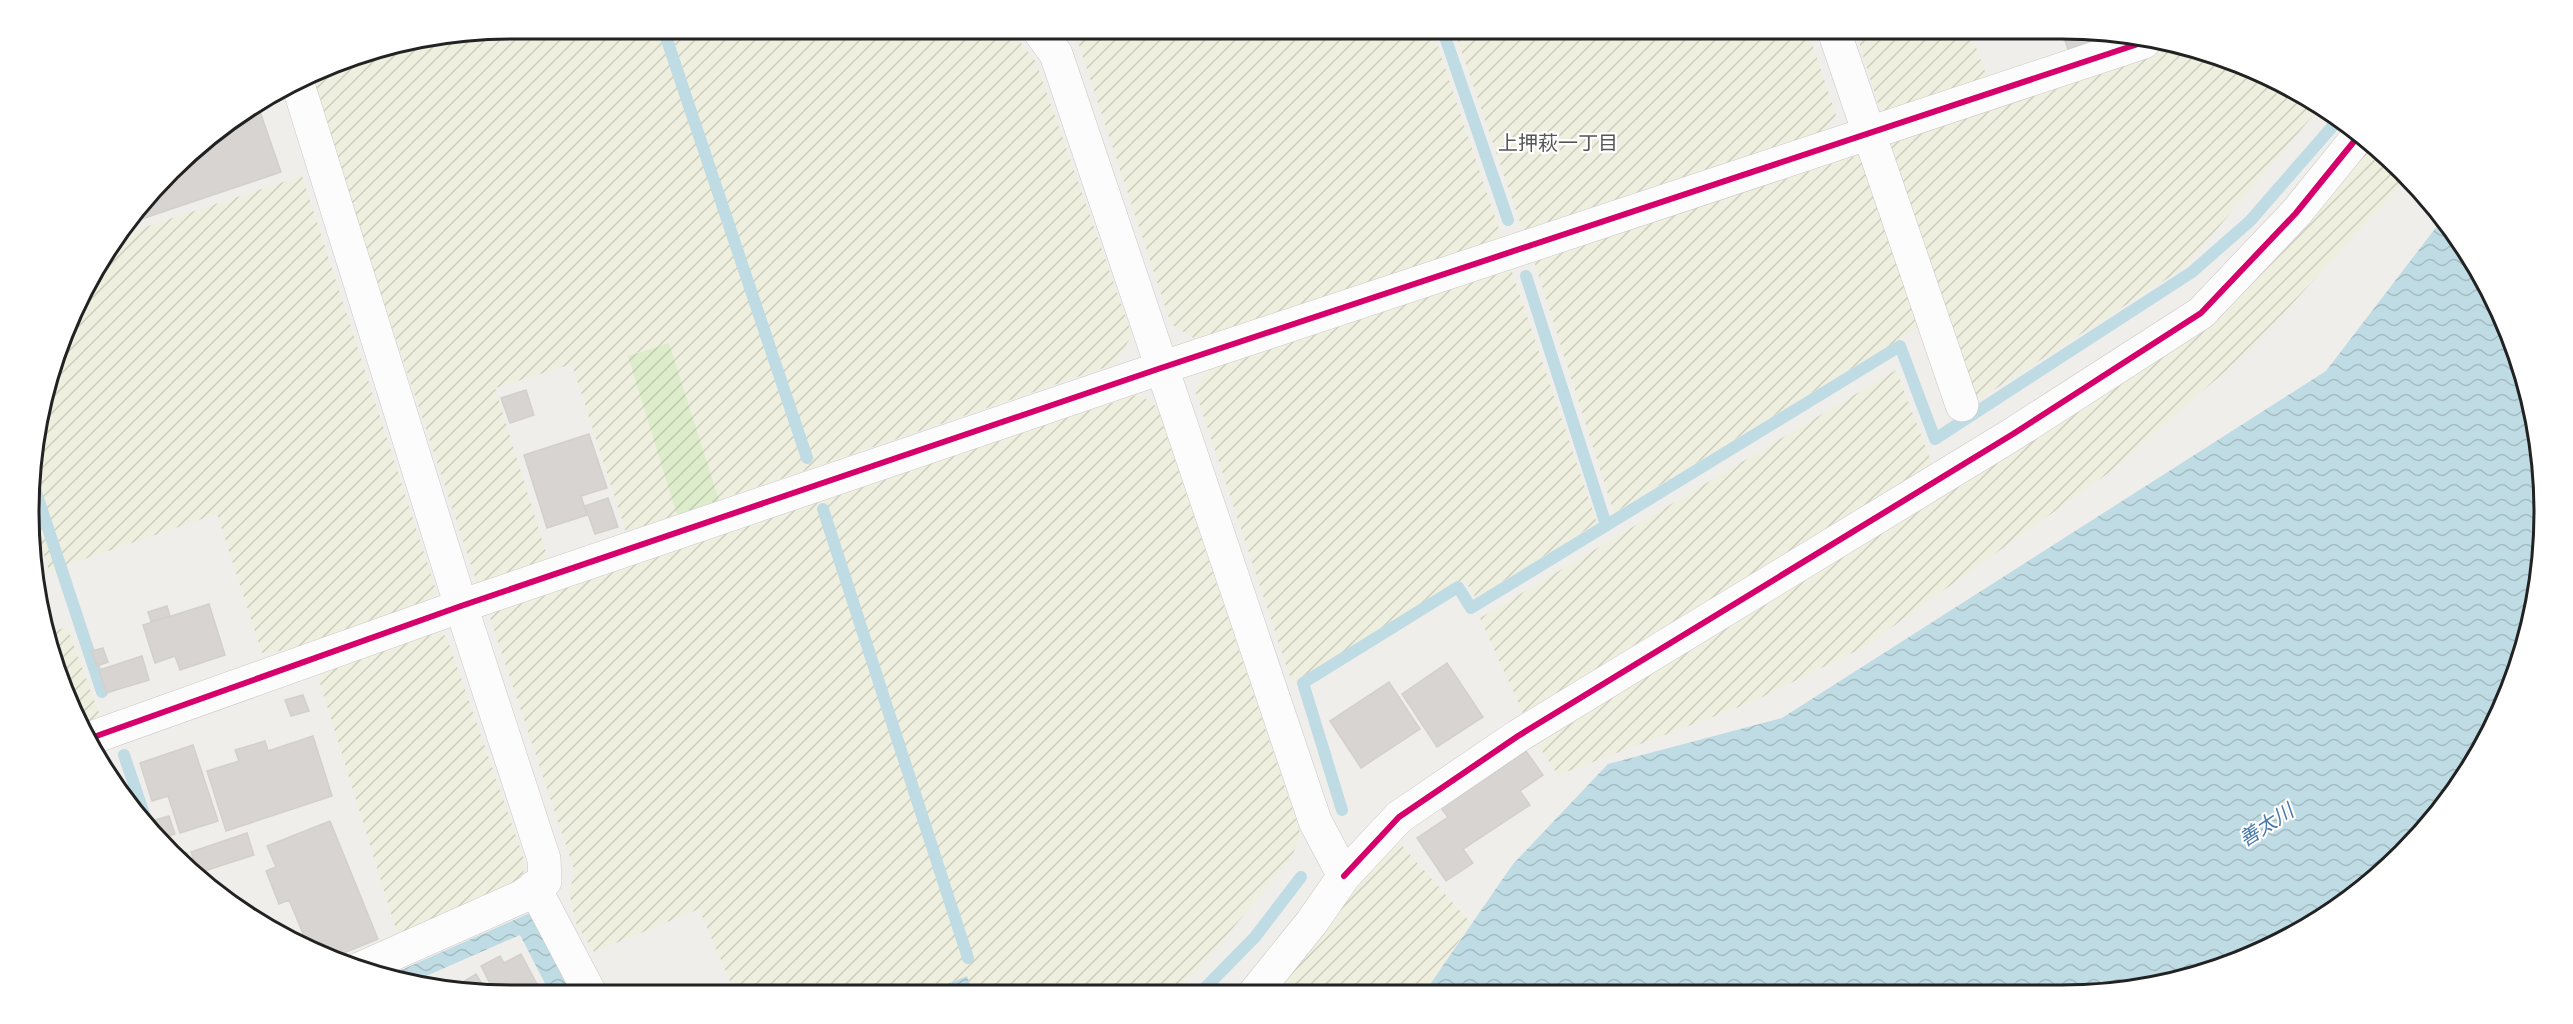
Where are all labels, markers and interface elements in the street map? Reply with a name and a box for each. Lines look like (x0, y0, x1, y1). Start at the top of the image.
district label: 上押萩一丁目 (1498, 129, 1618, 156)
water label: 善太川 (2233, 796, 2300, 852)

